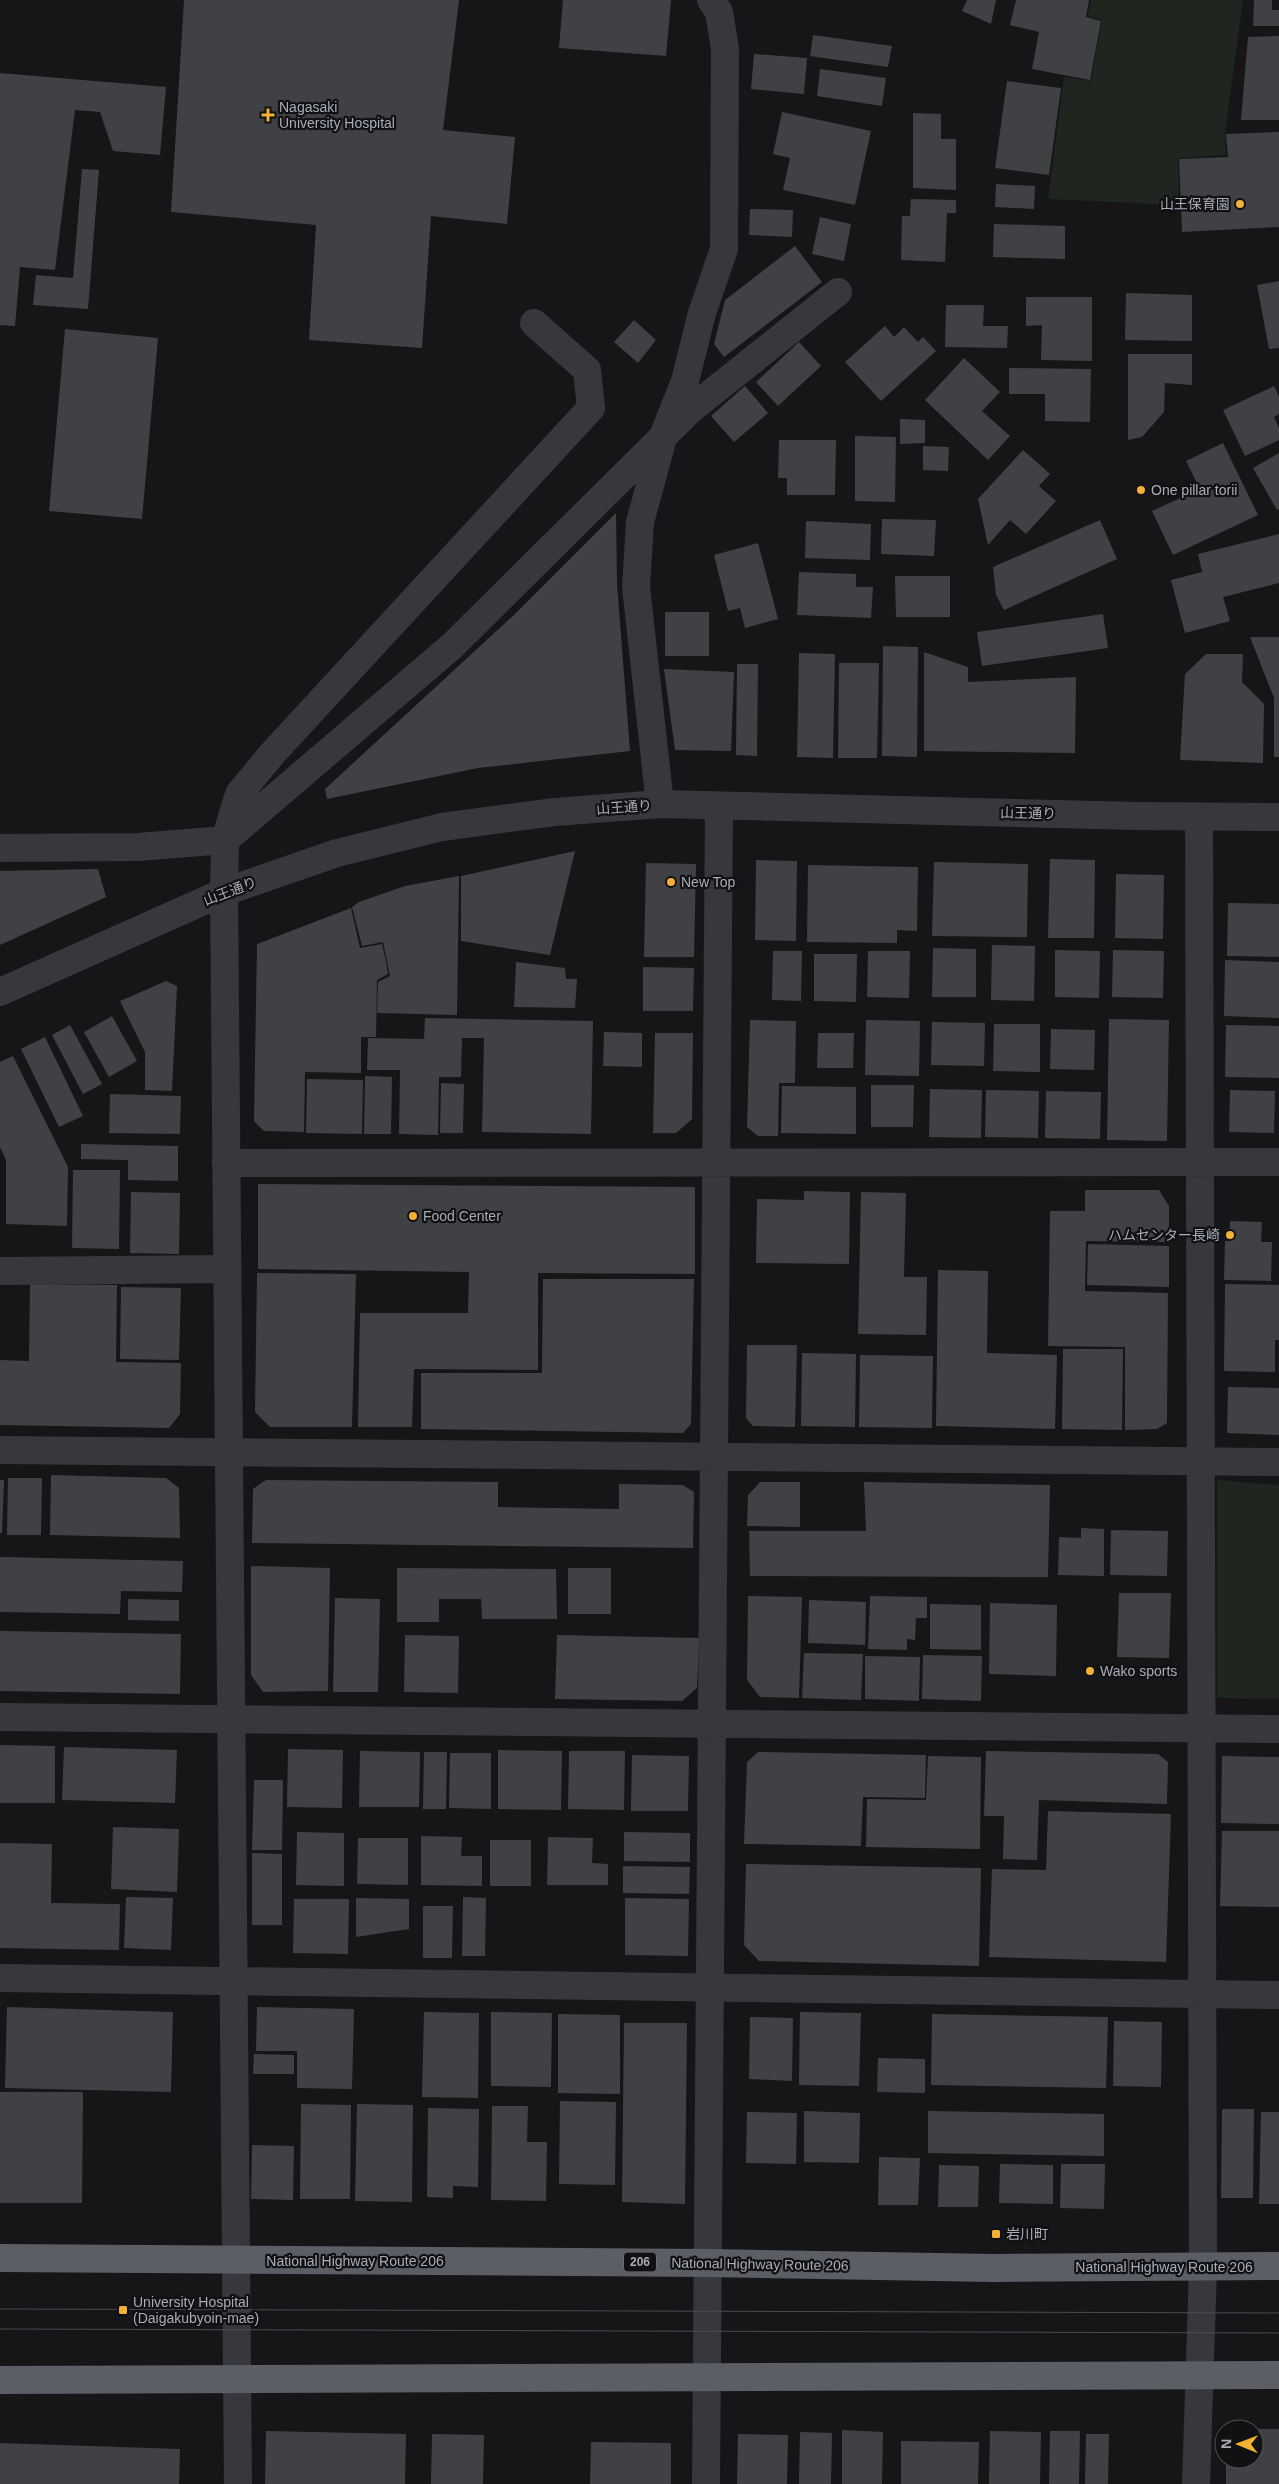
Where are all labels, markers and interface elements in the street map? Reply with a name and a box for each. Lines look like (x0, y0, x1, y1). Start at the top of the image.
place label: Nagasaki University Hospital (279, 99, 395, 131)
marker: Nagasaki University Hospital (261, 108, 275, 122)
place label: 山王保育園 (1160, 196, 1230, 212)
marker: 山王保育園 (1234, 198, 1246, 210)
place label: One pillar torii (1151, 482, 1237, 498)
marker: One pillar torii (1135, 484, 1147, 496)
street label: 山王通り (596, 797, 652, 817)
street label: 山王通り (1000, 805, 1056, 821)
street label: 山王通り (201, 873, 259, 909)
place label: New Top (681, 874, 735, 890)
marker: New Top (665, 876, 677, 888)
place label: Food Center (423, 1208, 501, 1224)
marker: Food Center (407, 1210, 419, 1222)
place label: ハムセンター長崎 (1108, 1227, 1220, 1243)
marker: ハムセンター長崎 (1224, 1229, 1236, 1241)
place label: Wako sports (1100, 1663, 1177, 1679)
marker: Wako sports (1084, 1665, 1096, 1677)
place label: 岩川町 (1006, 2226, 1048, 2242)
marker: 岩川町 (990, 2228, 1002, 2240)
road number: 206 (624, 2252, 656, 2272)
street label: National Highway Route 206 (266, 2253, 444, 2269)
street label: National Highway Route 206 (671, 2254, 849, 2274)
street label: National Highway Route 206 (1075, 2259, 1253, 2275)
place label: University Hospital (Daigakubyoin-mae) (133, 2294, 259, 2326)
marker: University Hospital (Daigakubyoin-mae) (117, 2304, 129, 2316)
north arrow (1214, 2419, 1264, 2469)
text: N (1218, 2439, 1234, 2449)

